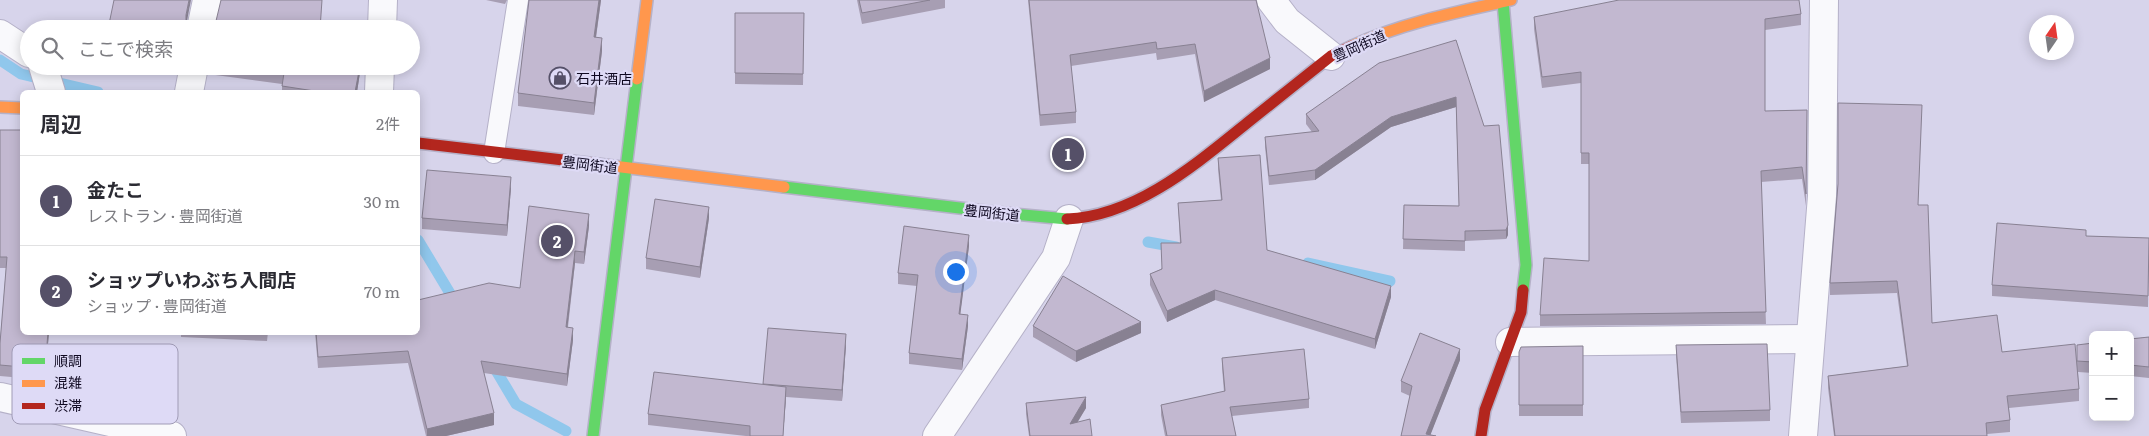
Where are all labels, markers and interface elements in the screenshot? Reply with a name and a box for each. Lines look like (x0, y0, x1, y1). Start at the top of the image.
north arrow (2029, 15, 2074, 60)
search box (20, 20, 420, 75)
street label: 豊岡街道 (1329, 24, 1389, 66)
icon: search (38, 34, 66, 62)
text: ここで検索 (78, 34, 173, 62)
shop icon: 石井酒店 (548, 66, 572, 90)
place label: 石井酒店 (576, 68, 632, 88)
text: 周辺 (40, 107, 82, 138)
text: 2件 (376, 111, 400, 135)
pin: 1 (1052, 135, 1084, 173)
street label: 豊岡街道 (561, 151, 619, 177)
text: 金たこ (87, 175, 144, 203)
text: 1 (53, 189, 59, 213)
text: 30 m (363, 189, 400, 213)
street label: 豊岡街道 (963, 199, 1021, 225)
text: レストラン · 豊岡街道 (87, 203, 243, 227)
pin: 2 (541, 222, 573, 260)
your location (943, 259, 969, 285)
text: ショップいわぶち入間店 (87, 265, 296, 293)
text: 2 (52, 279, 60, 303)
text: 70 m (364, 279, 400, 303)
text: ショップ · 豊岡街道 (87, 293, 227, 317)
map controls (2089, 331, 2134, 421)
button: + (2089, 331, 2134, 376)
legend (12, 344, 178, 424)
text: 順調 (54, 350, 82, 370)
text: 混雑 (54, 372, 82, 392)
button: − (2089, 376, 2134, 421)
text: 渋滞 (54, 395, 82, 415)

